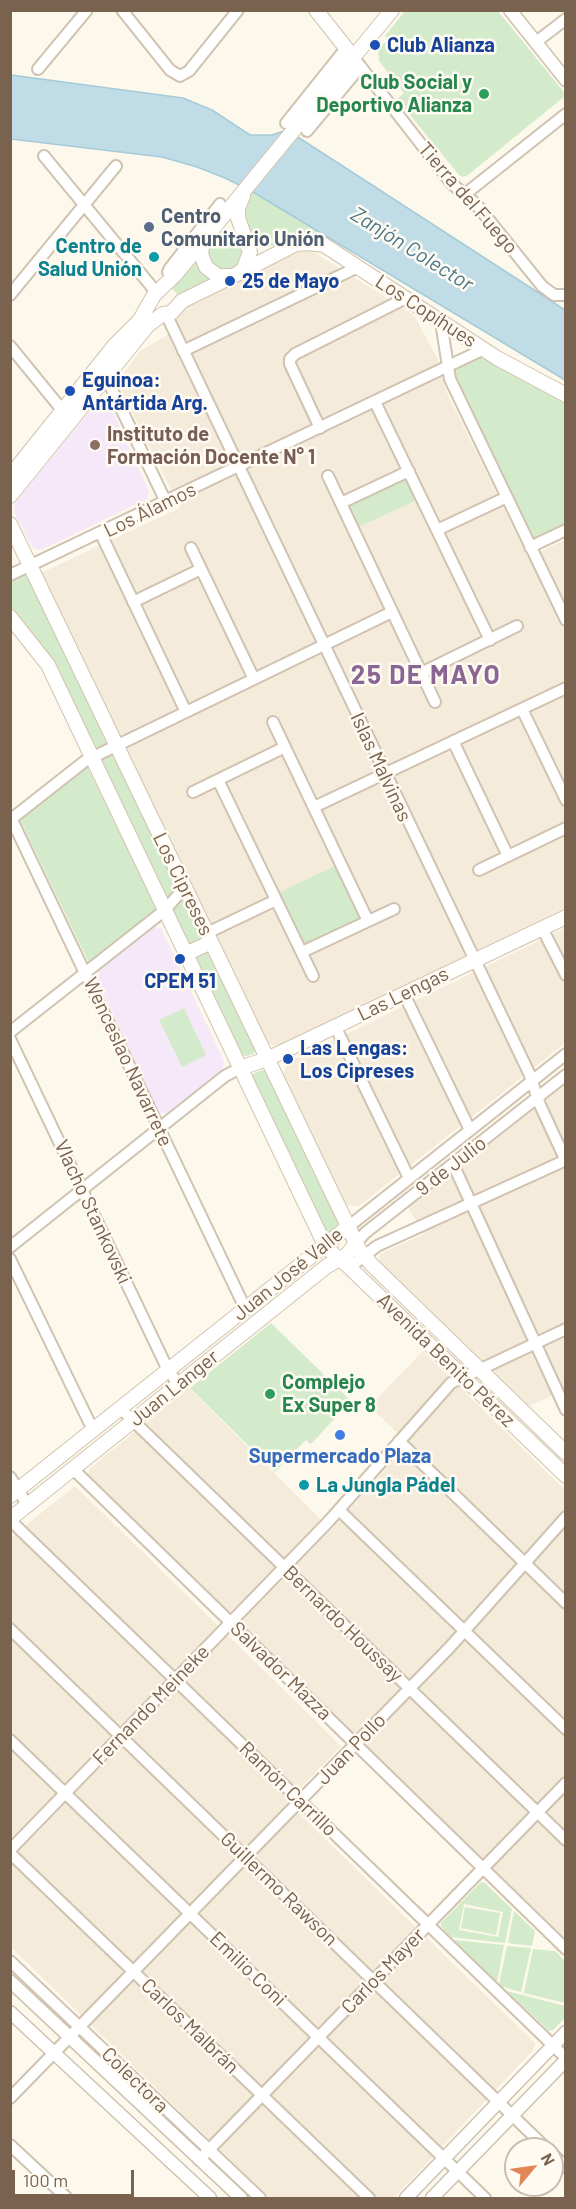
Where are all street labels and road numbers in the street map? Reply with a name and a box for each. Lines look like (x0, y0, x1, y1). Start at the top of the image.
street label: Tierra del Fuego (413, 137, 523, 259)
street label: Los Copíhues (371, 269, 481, 353)
street label: Los Álamos (100, 477, 200, 543)
street label: Islas Malvinas (345, 709, 417, 825)
street label: Los Cipreses (148, 829, 218, 939)
street label: Las Lengas (353, 962, 453, 1026)
street label: Wenceslao Navarrete (78, 974, 178, 1150)
street label: 9 de Julio (411, 1131, 491, 1201)
street label: Vlacho Stankovski (49, 1136, 137, 1288)
street label: Juan José Valle (228, 1222, 348, 1326)
street label: Avenida Benito Pérez (372, 1288, 520, 1432)
street label: Juan Langer (124, 1345, 224, 1431)
street label: Bernardo Houssay (278, 1561, 408, 1687)
street label: Salvador Mazza (225, 1617, 337, 1725)
street label: Fernando Meineke (88, 1640, 214, 1770)
street label: Juan Pollo (311, 1708, 391, 1790)
street label: Ramón Carrillo (234, 1736, 342, 1842)
street label: Guillermo Rawson (215, 1827, 343, 1951)
street label: Carlos Mayer (336, 1923, 430, 2019)
street label: Emilio Coni (205, 1927, 291, 2011)
street label: Carlos Malbrán (136, 1973, 244, 2079)
street label: Colectora (96, 2042, 174, 2118)

